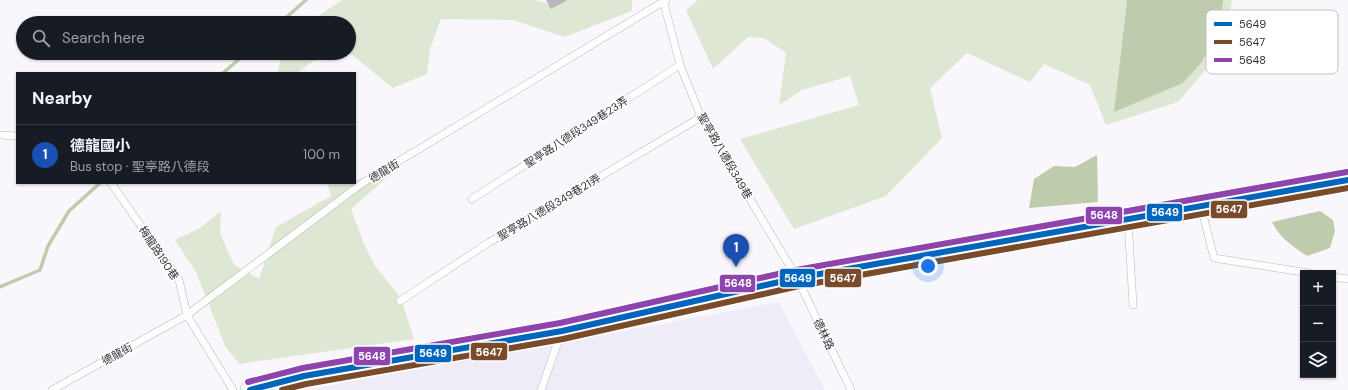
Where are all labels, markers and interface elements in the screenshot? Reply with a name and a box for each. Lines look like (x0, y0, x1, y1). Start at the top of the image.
legend (1206, 10, 1338, 74)
search box (16, 16, 356, 60)
text: 5649 (1239, 17, 1266, 31)
icon: search (30, 27, 52, 49)
text: Search here (62, 28, 145, 48)
text: 5647 (1239, 35, 1265, 49)
text: 5648 (1239, 53, 1266, 67)
text: Nearby (32, 87, 92, 109)
street label: 聖亭路八德段349巷23弄 (521, 93, 631, 171)
street label: 聖亭路八德段349巷 (695, 110, 755, 202)
text: 德龍國小 (70, 136, 130, 156)
text: 1 (43, 146, 47, 163)
text: 100 m (303, 146, 340, 163)
street label: 德龍街 (366, 157, 402, 185)
text: Bus stop · 聖亭路八德段 (70, 158, 210, 175)
street label: 聖亭路八德段349巷21弄 (495, 171, 603, 243)
line badge: 5647 (1210, 200, 1248, 219)
text: 5647 (1216, 202, 1243, 216)
line badge: 5649 (1146, 203, 1183, 222)
text: 5649 (1151, 205, 1179, 219)
line badge: 5648 (1085, 206, 1123, 225)
text: 5648 (1090, 208, 1118, 222)
street label: 梅龍路190巷 (136, 223, 182, 283)
pin: 1 (723, 234, 749, 267)
your location (918, 256, 938, 276)
line badge: 5649 (779, 268, 816, 288)
line badge: 5647 (824, 268, 862, 288)
map controls (1300, 270, 1336, 378)
button: + (1300, 270, 1336, 306)
text: 5649 (784, 271, 812, 285)
text: 5647 (830, 271, 857, 285)
line badge: 5648 (719, 274, 756, 293)
text: 5648 (724, 276, 752, 290)
button: − (1300, 306, 1336, 342)
street label: 德林路 (810, 316, 838, 352)
street label: 德龍街 (99, 340, 135, 368)
line badge: 5647 (470, 342, 508, 361)
button: layers (1300, 342, 1336, 378)
line badge: 5649 (414, 344, 452, 363)
text: 5647 (476, 345, 503, 359)
line badge: 5648 (353, 346, 391, 366)
text: 5649 (419, 346, 447, 360)
text: 5648 (358, 349, 386, 363)

